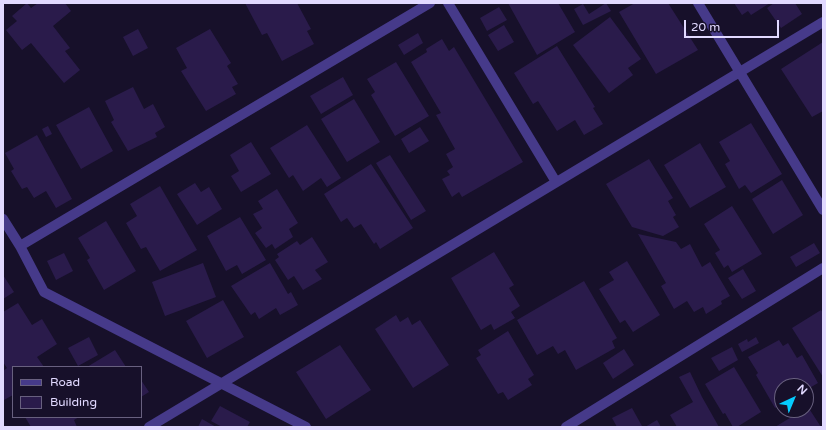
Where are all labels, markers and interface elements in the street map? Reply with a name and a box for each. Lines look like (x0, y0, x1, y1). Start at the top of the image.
scale bar (686, 12, 781, 38)
text: 20 m (691, 20, 720, 34)
legend (12, 366, 142, 418)
text: Road (50, 375, 80, 389)
north arrow (774, 378, 814, 418)
text: N (794, 382, 810, 397)
text: Building (50, 395, 97, 409)

